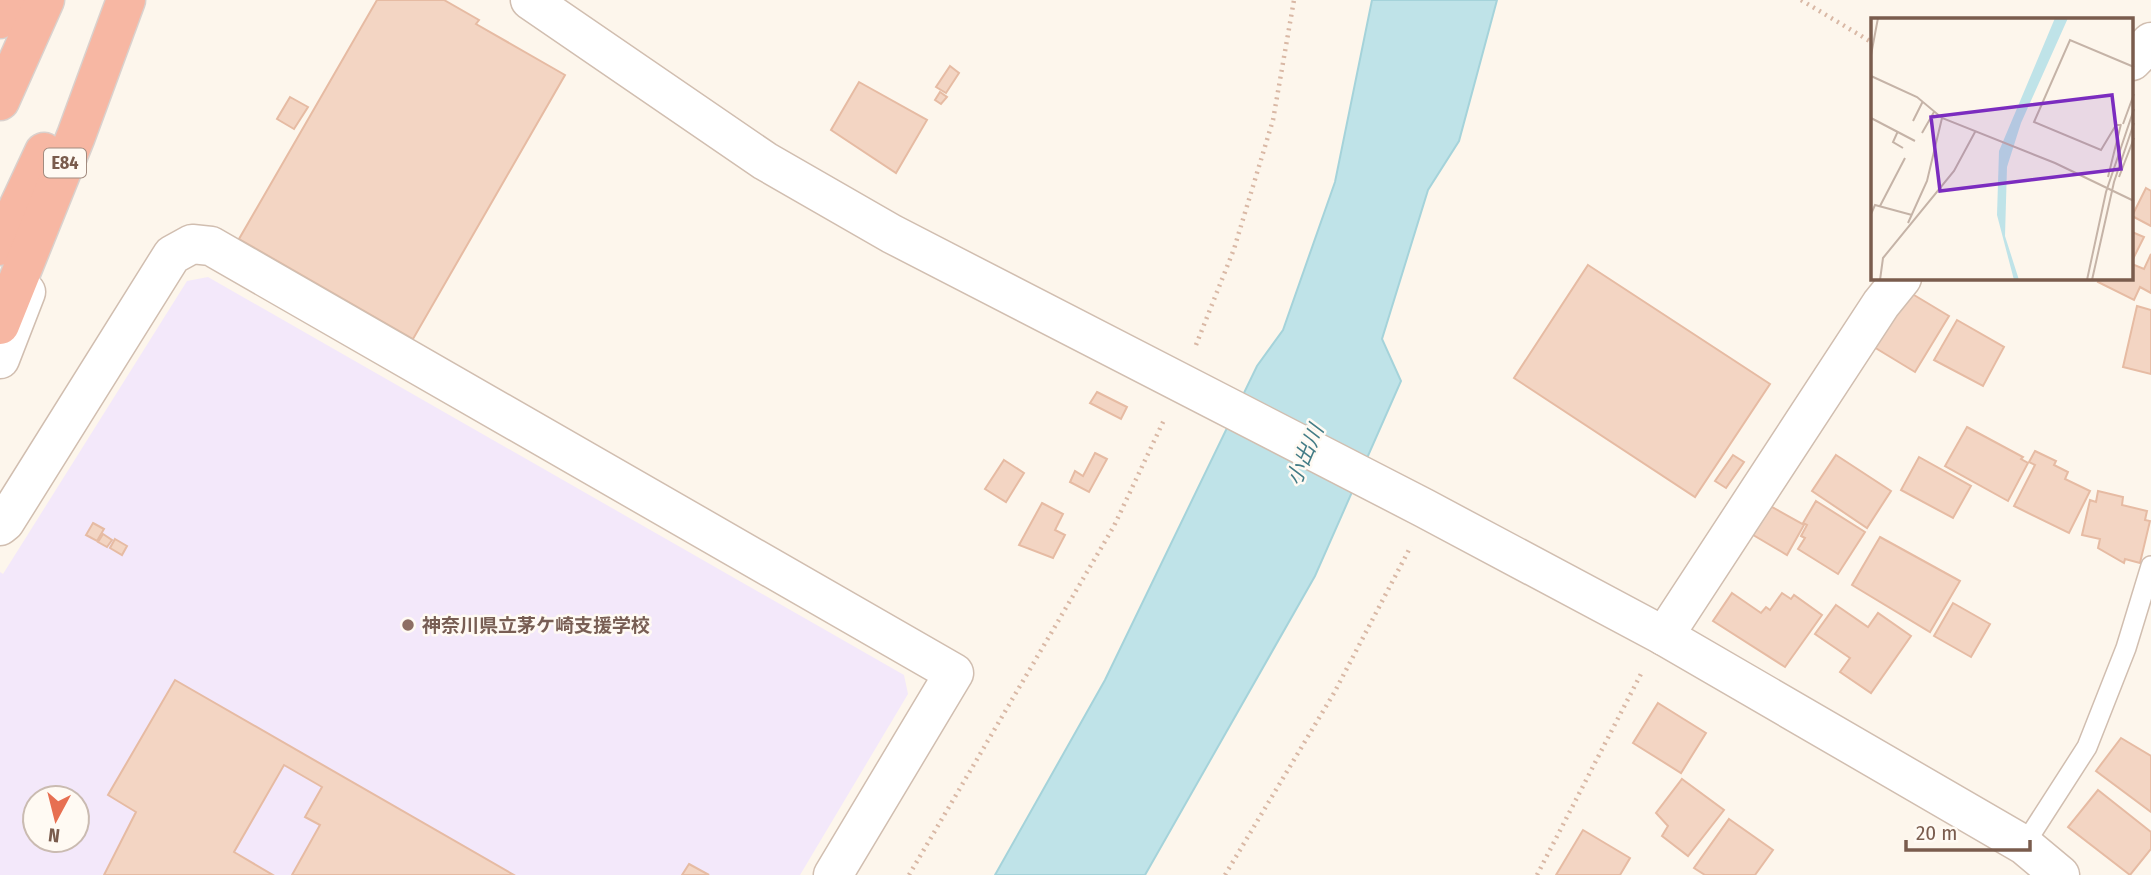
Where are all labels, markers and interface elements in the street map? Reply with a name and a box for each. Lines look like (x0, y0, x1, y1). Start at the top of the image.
inset map (1871, 18, 2134, 280)
road number: E84 (44, 148, 86, 178)
water label: 小出川 (1281, 419, 1330, 489)
place label: 神奈川県立茅ケ崎支援学校 (422, 614, 650, 637)
marker: 神奈川県立茅ケ崎支援学校 (400, 617, 416, 633)
north arrow (21, 784, 91, 854)
scale bar (1906, 808, 2030, 852)
text: 20 m (1916, 820, 1957, 846)
text: N (47, 823, 61, 847)

